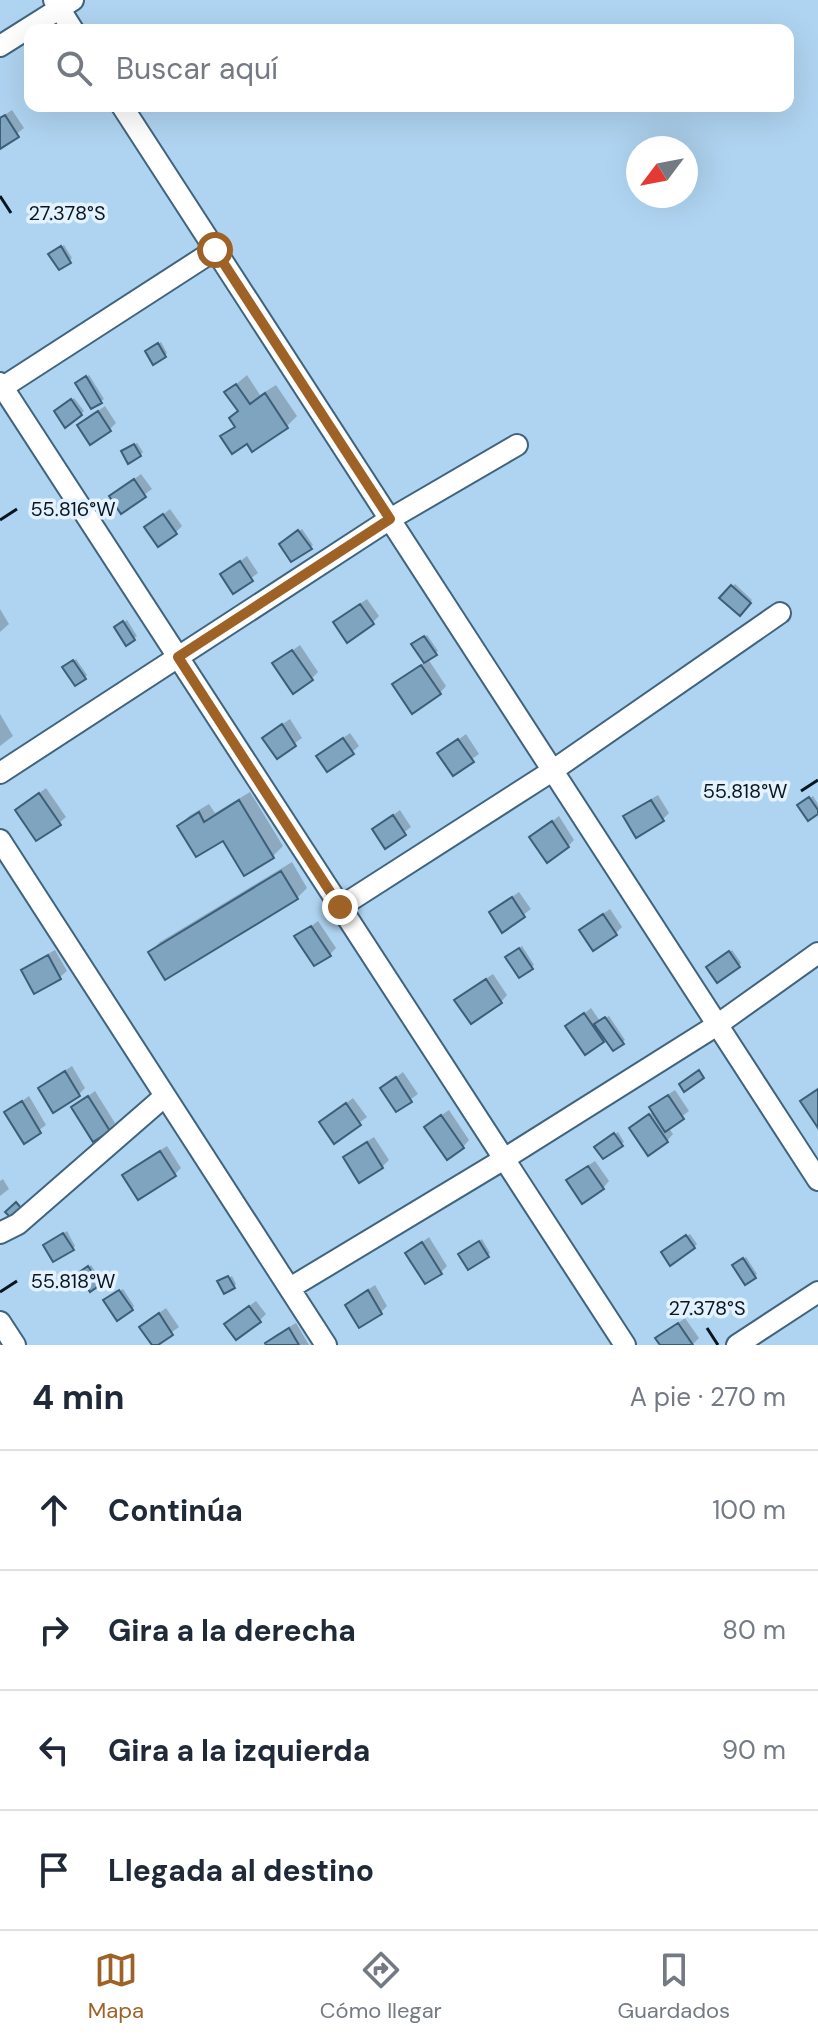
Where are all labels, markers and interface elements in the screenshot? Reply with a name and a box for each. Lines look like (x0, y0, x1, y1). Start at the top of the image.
search box (24, 24, 794, 112)
icon: search (52, 46, 96, 90)
text: Buscar aquí (116, 49, 278, 88)
north arrow (626, 136, 698, 208)
text: 27.378°S (28, 200, 106, 226)
route start (197, 232, 233, 268)
text: 55.816°W (30, 496, 116, 522)
text: 55.818°W (703, 778, 787, 804)
route end (322, 889, 358, 925)
text: 55.818°W (31, 1268, 115, 1294)
text: 27.378°S (668, 1295, 746, 1321)
text: 4 min (32, 1375, 124, 1420)
text: A pie · 270 m (630, 1380, 786, 1414)
icon: ahead (32, 1488, 76, 1532)
text: Continúa (108, 1491, 243, 1530)
text: 100 m (712, 1493, 786, 1527)
icon: right (32, 1608, 76, 1652)
text: Gira a la derecha (108, 1611, 356, 1650)
text: 80 m (722, 1613, 786, 1647)
icon: left (32, 1728, 76, 1772)
text: Gira a la izquierda (108, 1731, 370, 1770)
text: 90 m (722, 1733, 786, 1767)
icon: arrive (32, 1848, 76, 1892)
text: Llegada al destino (108, 1851, 374, 1890)
tab: Mapa (88, 1948, 144, 2025)
tab: Cómo llegar (320, 1948, 442, 2025)
tab: Guardados (618, 1948, 730, 2025)

